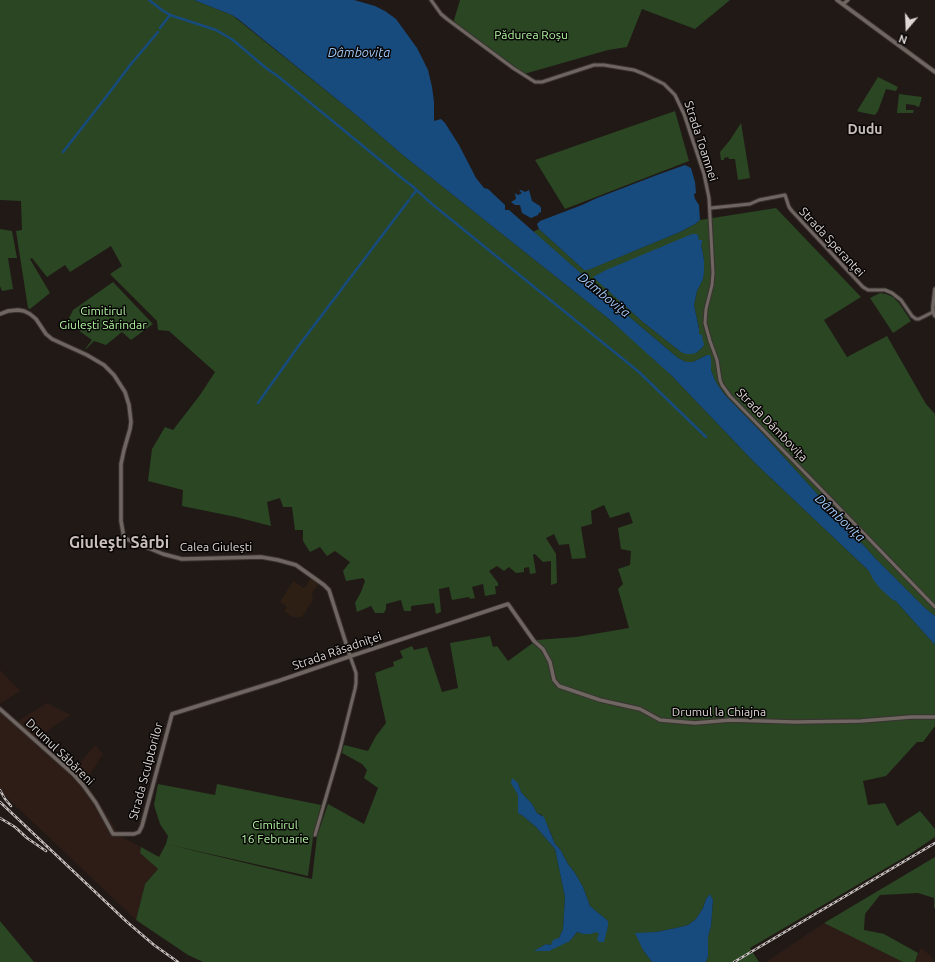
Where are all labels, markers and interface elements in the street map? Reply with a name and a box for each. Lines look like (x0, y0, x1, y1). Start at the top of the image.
north arrow (887, 8, 927, 48)
park label: Pădurea Roșu (494, 28, 568, 42)
text: N (897, 32, 909, 46)
water label: Dâmbovița (328, 45, 390, 61)
street label: Strada Toamnei (681, 99, 721, 183)
district label: Dudu (848, 121, 882, 137)
street label: Strada Speranței (796, 204, 868, 280)
water label: Dâmbovița (575, 269, 633, 321)
park label: Cimitirul Giulești Sărindar (59, 304, 147, 332)
street label: Strada Dâmbovița (733, 385, 811, 465)
water label: Dâmbovița (812, 491, 868, 545)
district label: Giuleşti Sârbi (69, 533, 169, 553)
street label: Calea Giulești (180, 540, 252, 554)
street label: Strada Răsadniței (290, 629, 384, 673)
street label: Drumul la Chiajna (672, 705, 766, 719)
street label: Drumul Săbăreni (23, 716, 97, 788)
street label: Strada Sculptorilor (126, 721, 166, 821)
park label: Cimitirul 16 Februarie (241, 818, 309, 846)

